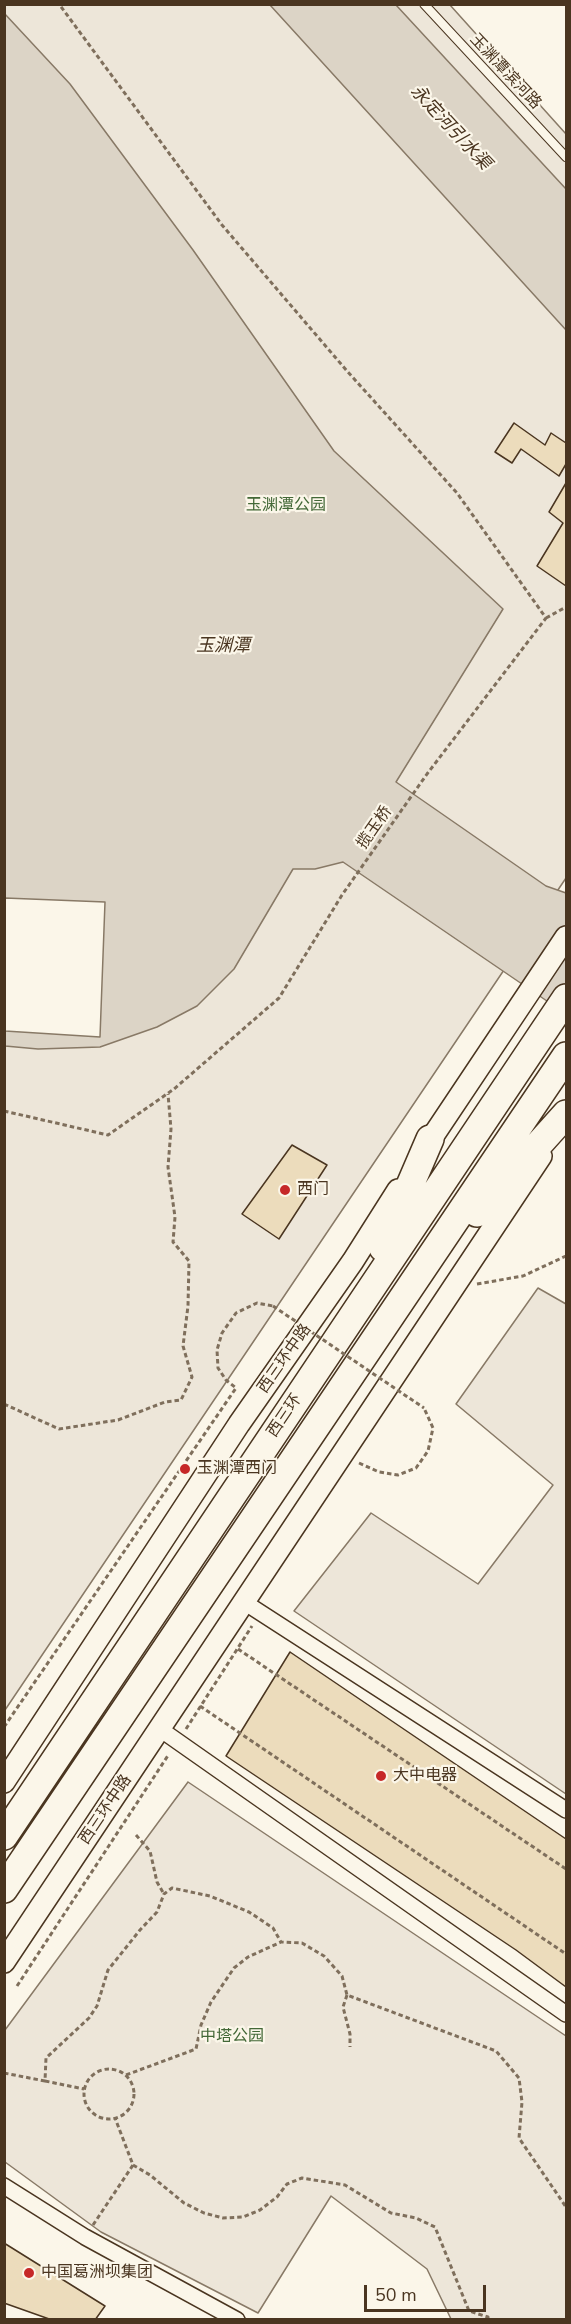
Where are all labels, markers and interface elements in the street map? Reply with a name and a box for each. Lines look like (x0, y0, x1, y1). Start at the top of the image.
street label: 玉渊潭滨河路 (465, 30, 545, 114)
water label: 永定河引水渠 (405, 81, 495, 175)
park label: 玉渊潭公园 (246, 496, 326, 516)
water label: 玉渊潭 (196, 636, 250, 658)
street label: 揽玉桥 (353, 803, 397, 853)
place label: 西门 (297, 1180, 329, 1200)
marker: 西门 (278, 1183, 292, 1197)
street label: 西三环中路 (254, 1321, 316, 1397)
street label: 西三环 (264, 1391, 306, 1441)
place label: 玉渊潭西门 (197, 1459, 277, 1479)
marker: 玉渊潭西门 (178, 1462, 192, 1476)
place label: 大中电器 (393, 1766, 457, 1786)
marker: 大中电器 (374, 1769, 388, 1783)
street label: 西三环中路 (76, 1771, 136, 1849)
park label: 中塔公园 (200, 2027, 264, 2047)
place label: 中国葛洲坝集团 (41, 2263, 153, 2283)
marker: 中国葛洲坝集团 (22, 2266, 36, 2280)
scale bar (367, 2273, 488, 2311)
text: 50 m (375, 2283, 417, 2307)

